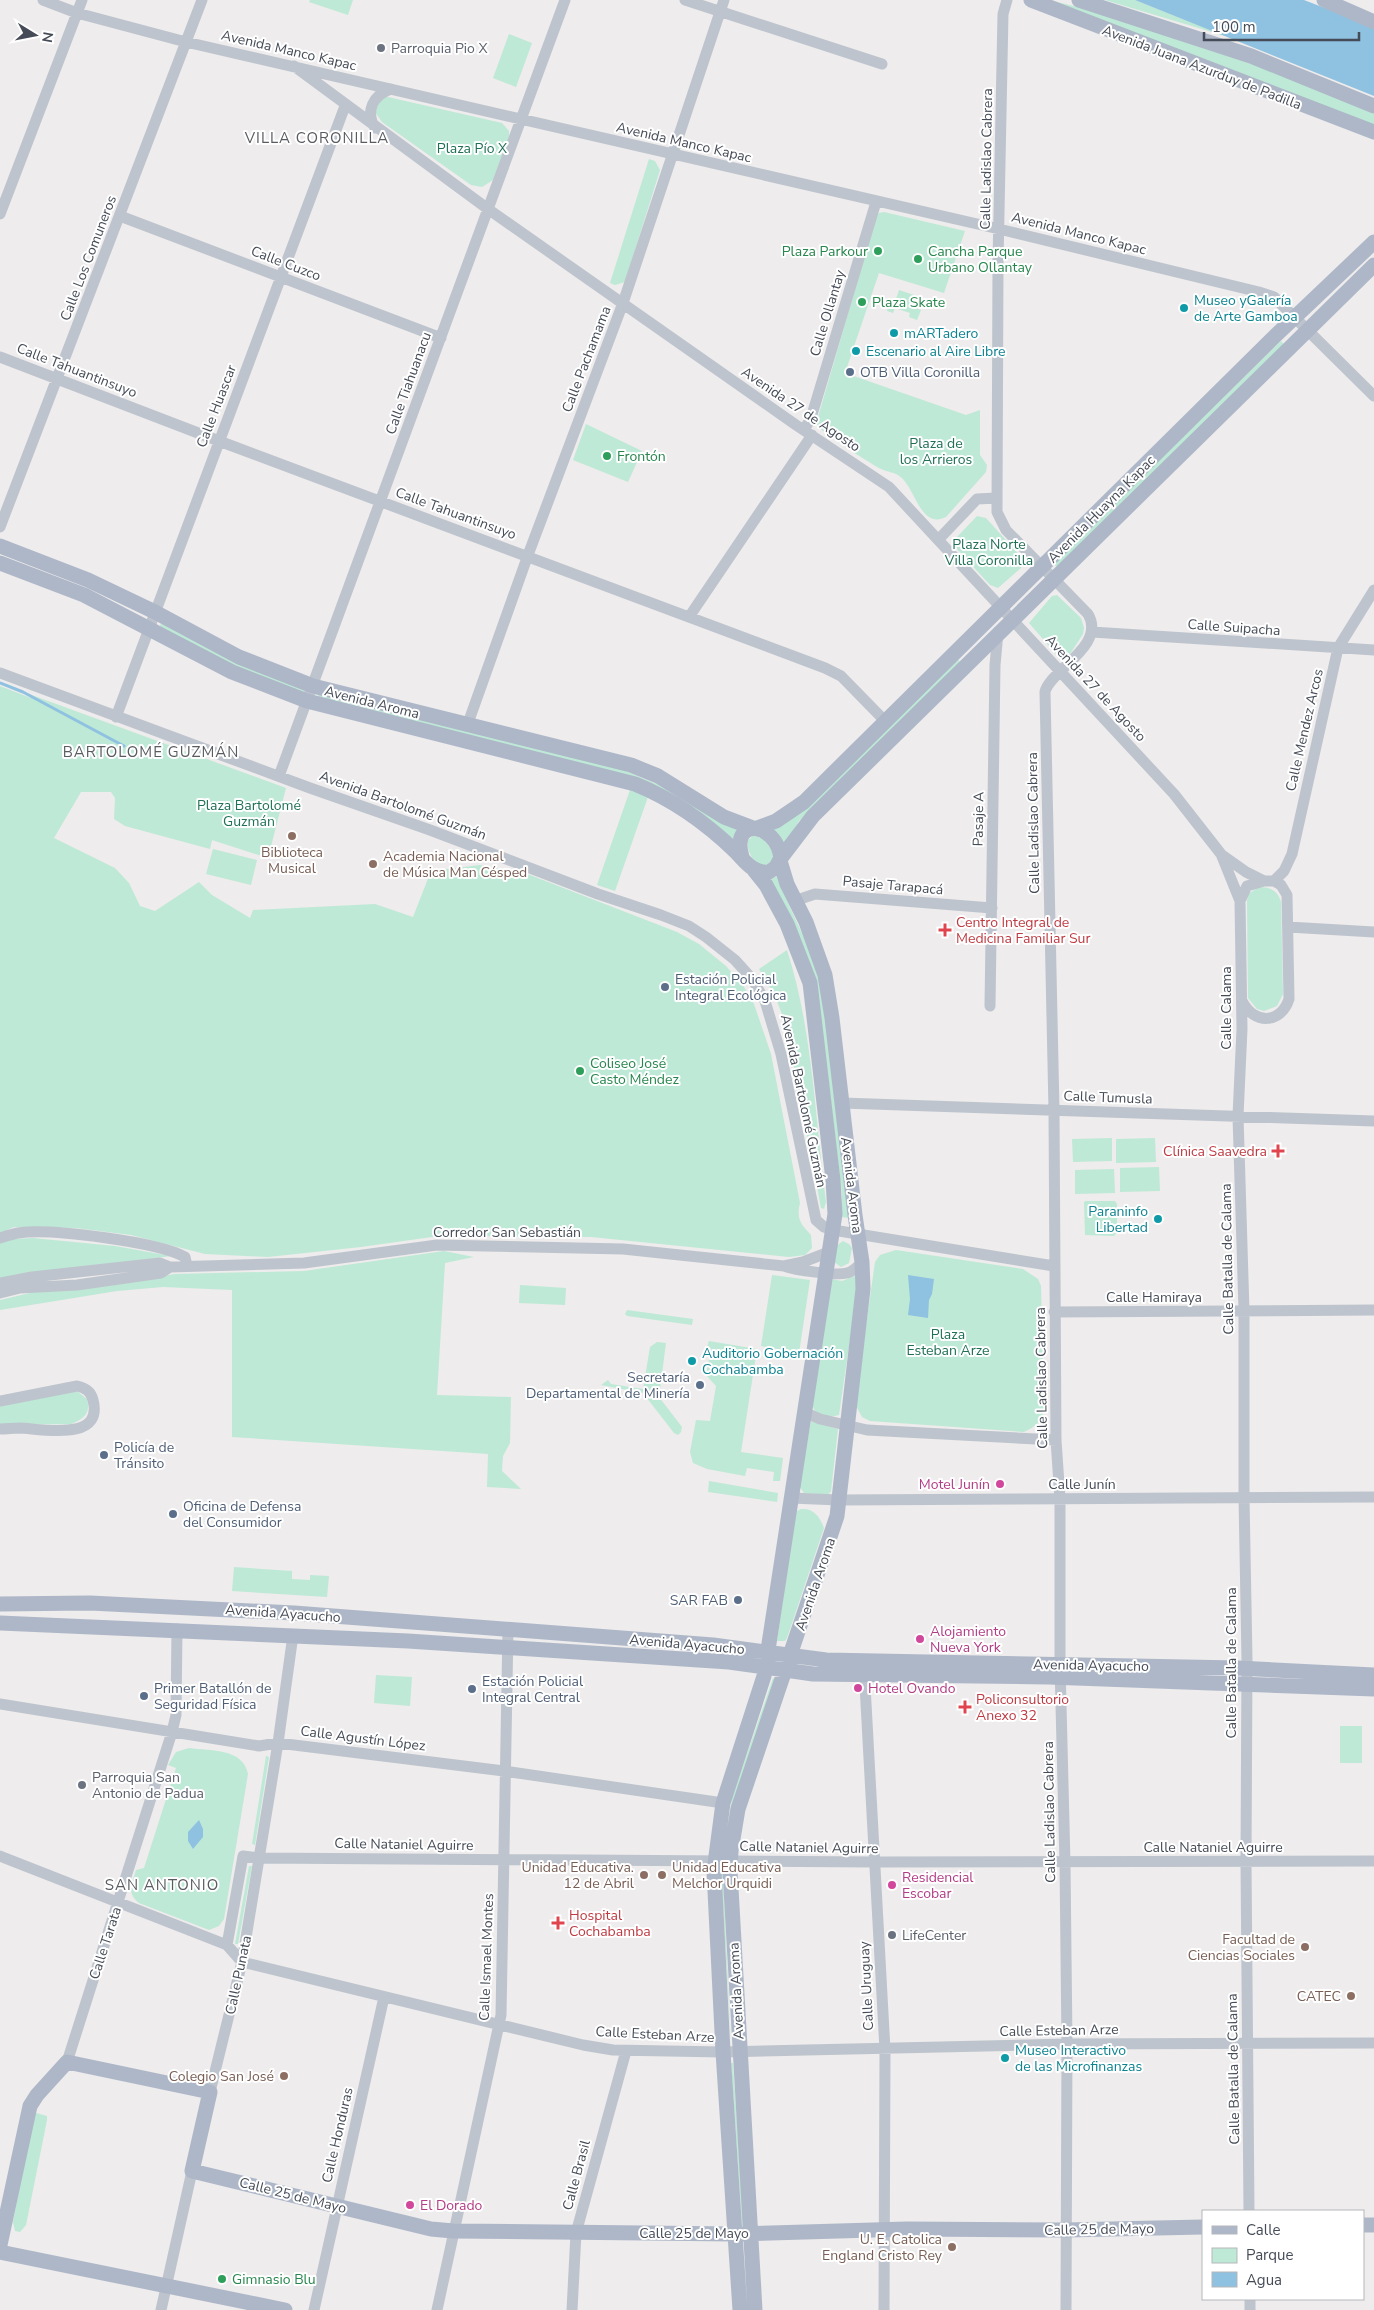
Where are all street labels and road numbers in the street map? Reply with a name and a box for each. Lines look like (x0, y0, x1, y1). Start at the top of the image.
street label: Avenida Juana Azurduy de Padilla (1099, 21, 1304, 114)
street label: Avenida Manco Kapac (219, 26, 359, 75)
street label: Calle Ladislao Cabrera (976, 88, 997, 230)
street label: Avenida Manco Kapac (614, 118, 754, 167)
street label: Calle Los Comuneros (56, 192, 121, 324)
street label: Avenida Manco Kapac (1010, 208, 1149, 260)
street label: Calle Cuzco (248, 241, 324, 286)
street label: Calle Ollantay (805, 267, 850, 359)
street label: Calle Pachamama (557, 303, 615, 415)
street label: Calle Tiahuanacu (381, 329, 436, 437)
street label: Calle Tahuantinsuyo (14, 339, 140, 402)
street label: Calle Huascar (192, 362, 241, 450)
street label: Avenida 27 de Agosto (737, 362, 864, 456)
street label: Avenida Huayna Kapac (1043, 451, 1160, 567)
street label: Calle Tahuantinsuyo (393, 483, 519, 544)
street label: Calle Suipacha (1187, 615, 1281, 640)
street label: Avenida 27 de Agosto (1041, 631, 1150, 746)
street label: Calle Mendez Arcos (1281, 667, 1328, 793)
street label: Avenida Aroma (322, 682, 421, 723)
street label: Calle Ladislao Cabrera (1023, 752, 1044, 894)
street label: Avenida Bartolomé Guzmán (317, 766, 489, 845)
street label: Pasaje A (969, 792, 988, 846)
street label: Pasaje Tarapacá (842, 872, 944, 899)
street label: Calle Calama (1217, 966, 1236, 1050)
street label: Avenida Bartolomé Guzmán (776, 1013, 831, 1189)
street label: Calle Tumusla (1063, 1086, 1153, 1109)
street label: Avenida Aroma (836, 1136, 867, 1234)
street label: Calle Batalla de Calama (1217, 1183, 1238, 1335)
street label: Corredor San Sebastián (433, 1223, 581, 1242)
street label: Calle Hamiraya (1106, 1288, 1202, 1307)
street label: Calle Ladislao Cabrera (1031, 1307, 1052, 1449)
street label: Calle Junín (1048, 1475, 1116, 1494)
street label: Avenida Aroma (791, 1535, 840, 1633)
street label: Calle Batalla de Calama (1222, 1587, 1241, 1739)
street label: Avenida Ayacucho (225, 1600, 342, 1627)
street label: Avenida Ayacucho (629, 1630, 746, 1659)
street label: Avenida Ayacucho (1033, 1655, 1149, 1676)
street label: Calle Agustín López (299, 1721, 427, 1756)
street label: Calle Ladislao Cabrera (1039, 1741, 1060, 1883)
street label: Calle Nataniel Aguirre (334, 1834, 474, 1855)
street label: Calle Nataniel Aguirre (739, 1837, 879, 1858)
street label: Calle Nataniel Aguirre (1143, 1838, 1283, 1857)
street label: Calle Ismael Montes (475, 1893, 498, 2021)
street label: Calle Tarata (85, 1904, 126, 1982)
street label: Calle Punata (221, 1934, 256, 2016)
street label: Calle Uruguay (855, 1940, 878, 2031)
street label: Avenida Aroma (724, 1942, 749, 2040)
street label: Calle Batalla de Calama (1223, 1993, 1244, 2145)
street label: Calle Esteban Arze (999, 2020, 1119, 2041)
street label: Calle Esteban Arze (595, 2022, 715, 2047)
street label: Calle Honduras (317, 2085, 358, 2185)
street label: Calle Brasil (558, 2137, 595, 2212)
street label: Calle 25 de Mayo (237, 2173, 349, 2218)
street label: Calle 25 de Mayo (1044, 2219, 1154, 2240)
street label: Calle 25 de Mayo (639, 2224, 749, 2243)

